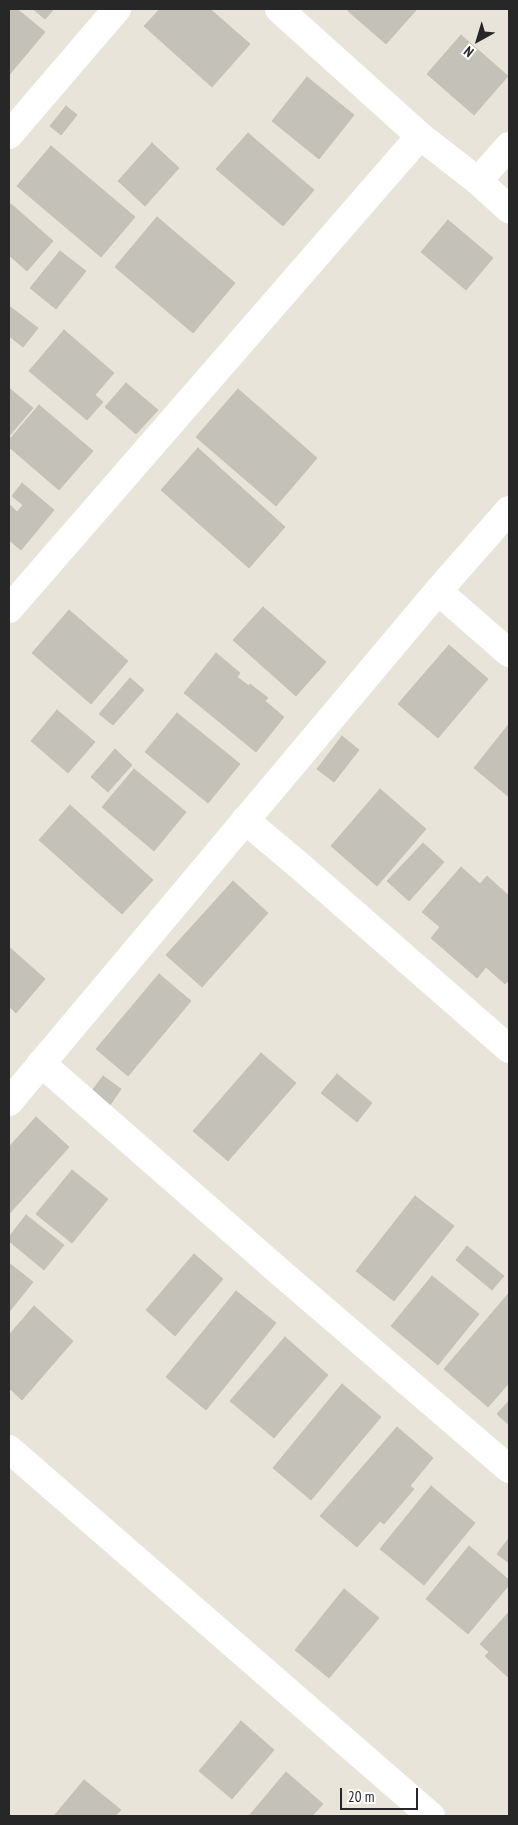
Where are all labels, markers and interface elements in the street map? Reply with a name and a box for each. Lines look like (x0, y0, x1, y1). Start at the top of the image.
north arrow (453, 15, 503, 65)
text: N (460, 42, 477, 61)
scale bar (343, 1778, 420, 1810)
text: 20 m (348, 1787, 374, 1806)

